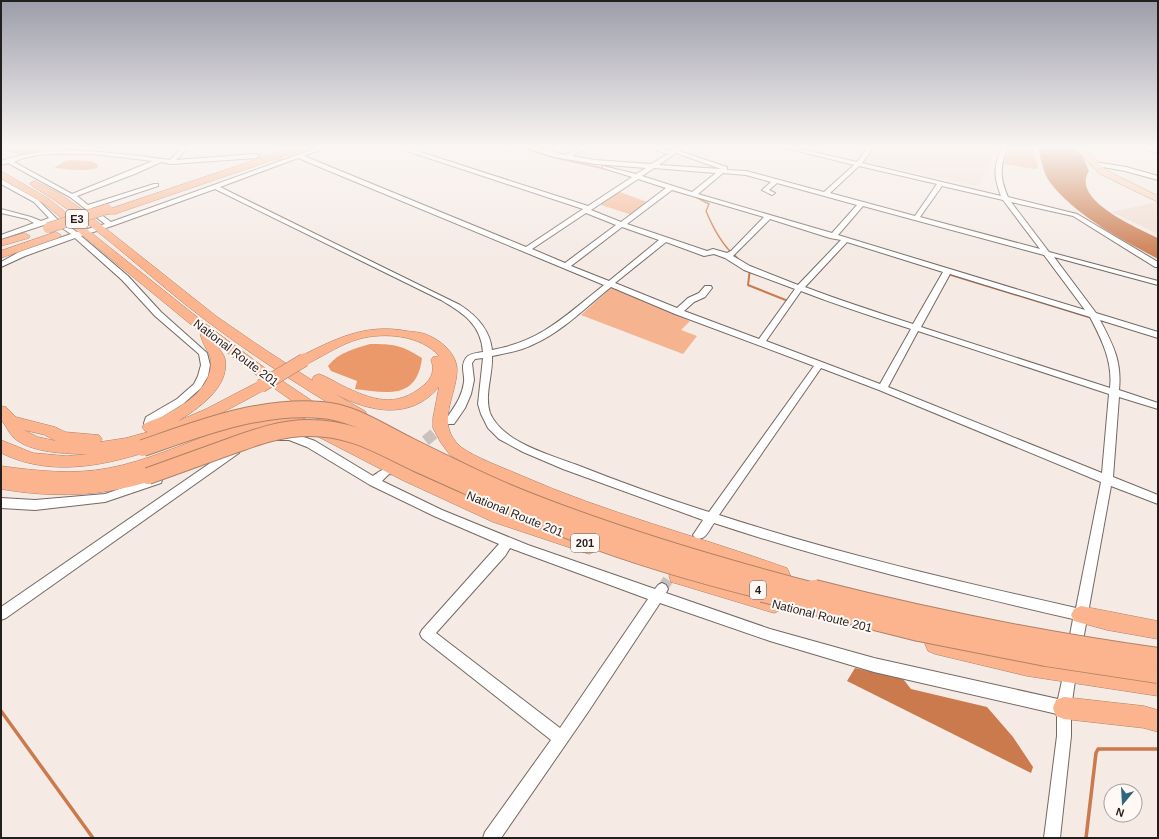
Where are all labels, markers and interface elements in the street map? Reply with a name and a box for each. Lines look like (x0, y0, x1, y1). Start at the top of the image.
road number: E3 (66, 210, 88, 228)
street label: National Route 201 (191, 316, 281, 390)
street label: National Route 201 (465, 488, 566, 540)
road number: 201 (571, 534, 599, 552)
road number: 4 (750, 581, 766, 599)
street label: National Route 201 (770, 597, 874, 635)
north arrow (1103, 783, 1143, 823)
text: N (1114, 806, 1126, 819)

